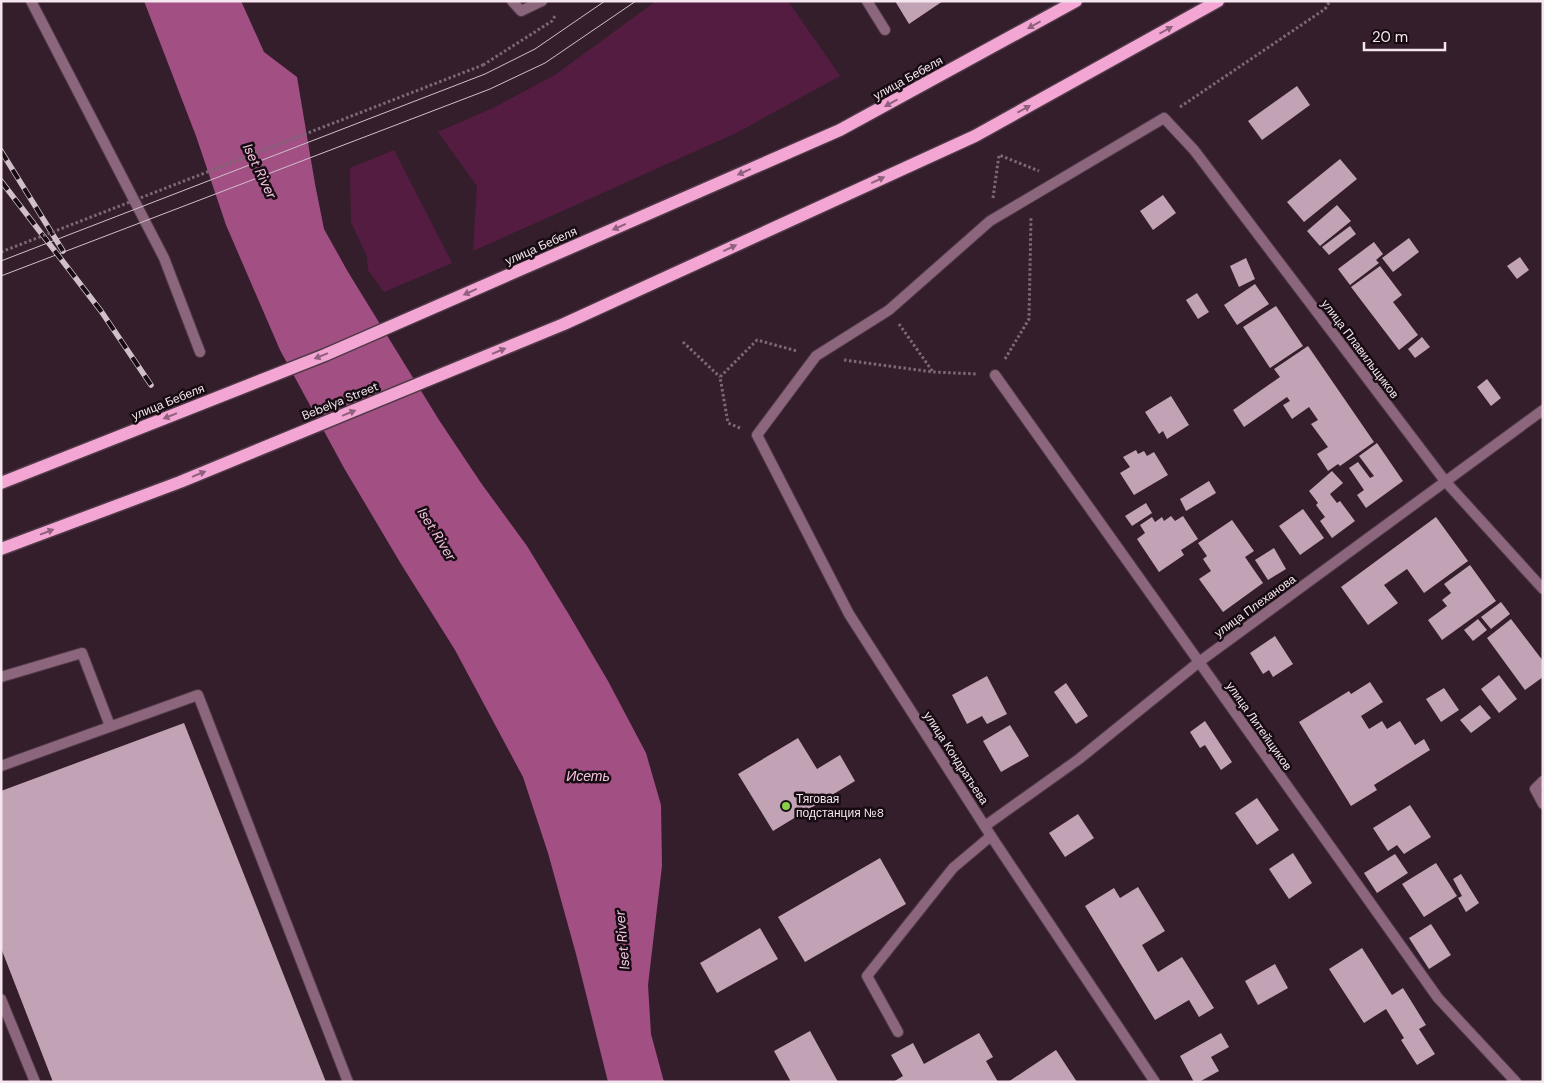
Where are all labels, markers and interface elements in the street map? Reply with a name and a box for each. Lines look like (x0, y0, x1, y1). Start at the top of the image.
scale bar (1364, 20, 1445, 52)
one-way arrow (1026, 21, 1041, 29)
one-way arrow (1158, 26, 1173, 34)
text: 20 m (1372, 27, 1408, 47)
street label: улица Бебеля (870, 52, 946, 104)
one-way arrow (884, 99, 898, 107)
one-way arrow (1016, 105, 1031, 113)
water label: Iset River (239, 140, 282, 202)
one-way arrow (737, 169, 751, 177)
one-way arrow (871, 176, 885, 184)
street label: улица Бебеля (503, 223, 579, 269)
one-way arrow (612, 223, 626, 231)
one-way arrow (723, 244, 737, 252)
one-way arrow (463, 288, 477, 296)
street label: улица Плавильщиков (1318, 296, 1402, 402)
one-way arrow (492, 347, 507, 354)
one-way arrow (314, 353, 328, 361)
street label: Bebelya Street (299, 378, 381, 424)
street label: улица Бебеля (129, 380, 207, 424)
one-way arrow (342, 408, 356, 416)
one-way arrow (163, 413, 177, 421)
one-way arrow (192, 470, 206, 478)
water label: Iset River (414, 504, 461, 565)
one-way arrow (40, 528, 55, 536)
street label: улица Плеханова (1211, 571, 1299, 641)
street label: улица Литейщиков (1222, 679, 1296, 773)
street label: улица Кондратьева (920, 708, 992, 808)
water label: Исеть (566, 767, 610, 785)
place label: Тяговая подстанция №8 (796, 791, 884, 821)
marker: Тяговая подстанция №8 (780, 800, 792, 812)
water label: Iset River (610, 909, 634, 970)

